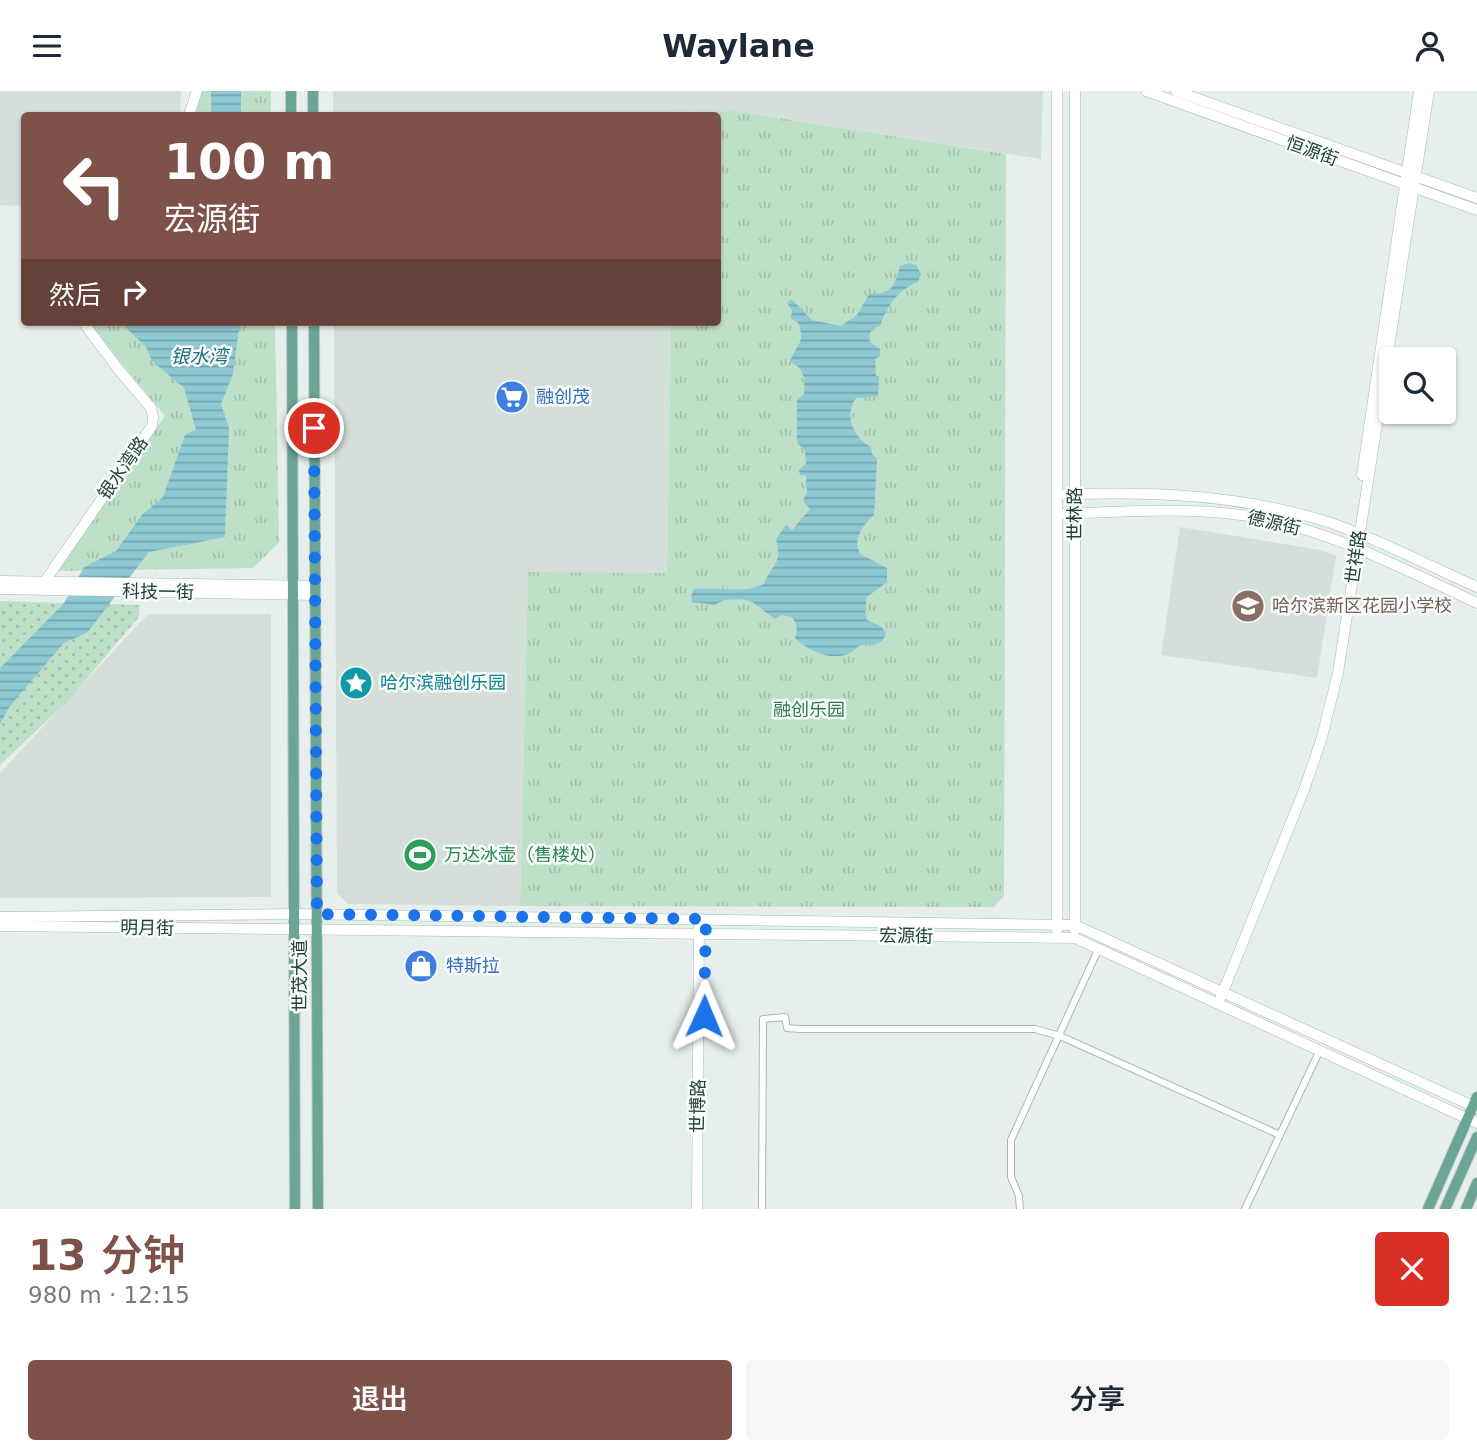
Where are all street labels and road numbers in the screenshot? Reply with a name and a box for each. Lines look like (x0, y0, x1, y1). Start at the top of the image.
street label: 恒源街 (1283, 131, 1341, 170)
street label: 银水湾路 (93, 432, 152, 503)
street label: 世林路 (1064, 487, 1085, 541)
street label: 德源街 (1245, 506, 1303, 539)
street label: 世祥路 (1341, 529, 1370, 585)
street label: 科技一街 (122, 580, 194, 603)
street label: 明月街 (120, 917, 174, 938)
street label: 宏源街 (879, 925, 933, 946)
street label: 世茂大道 (289, 940, 310, 1012)
street label: 世博路 (687, 1079, 708, 1133)

